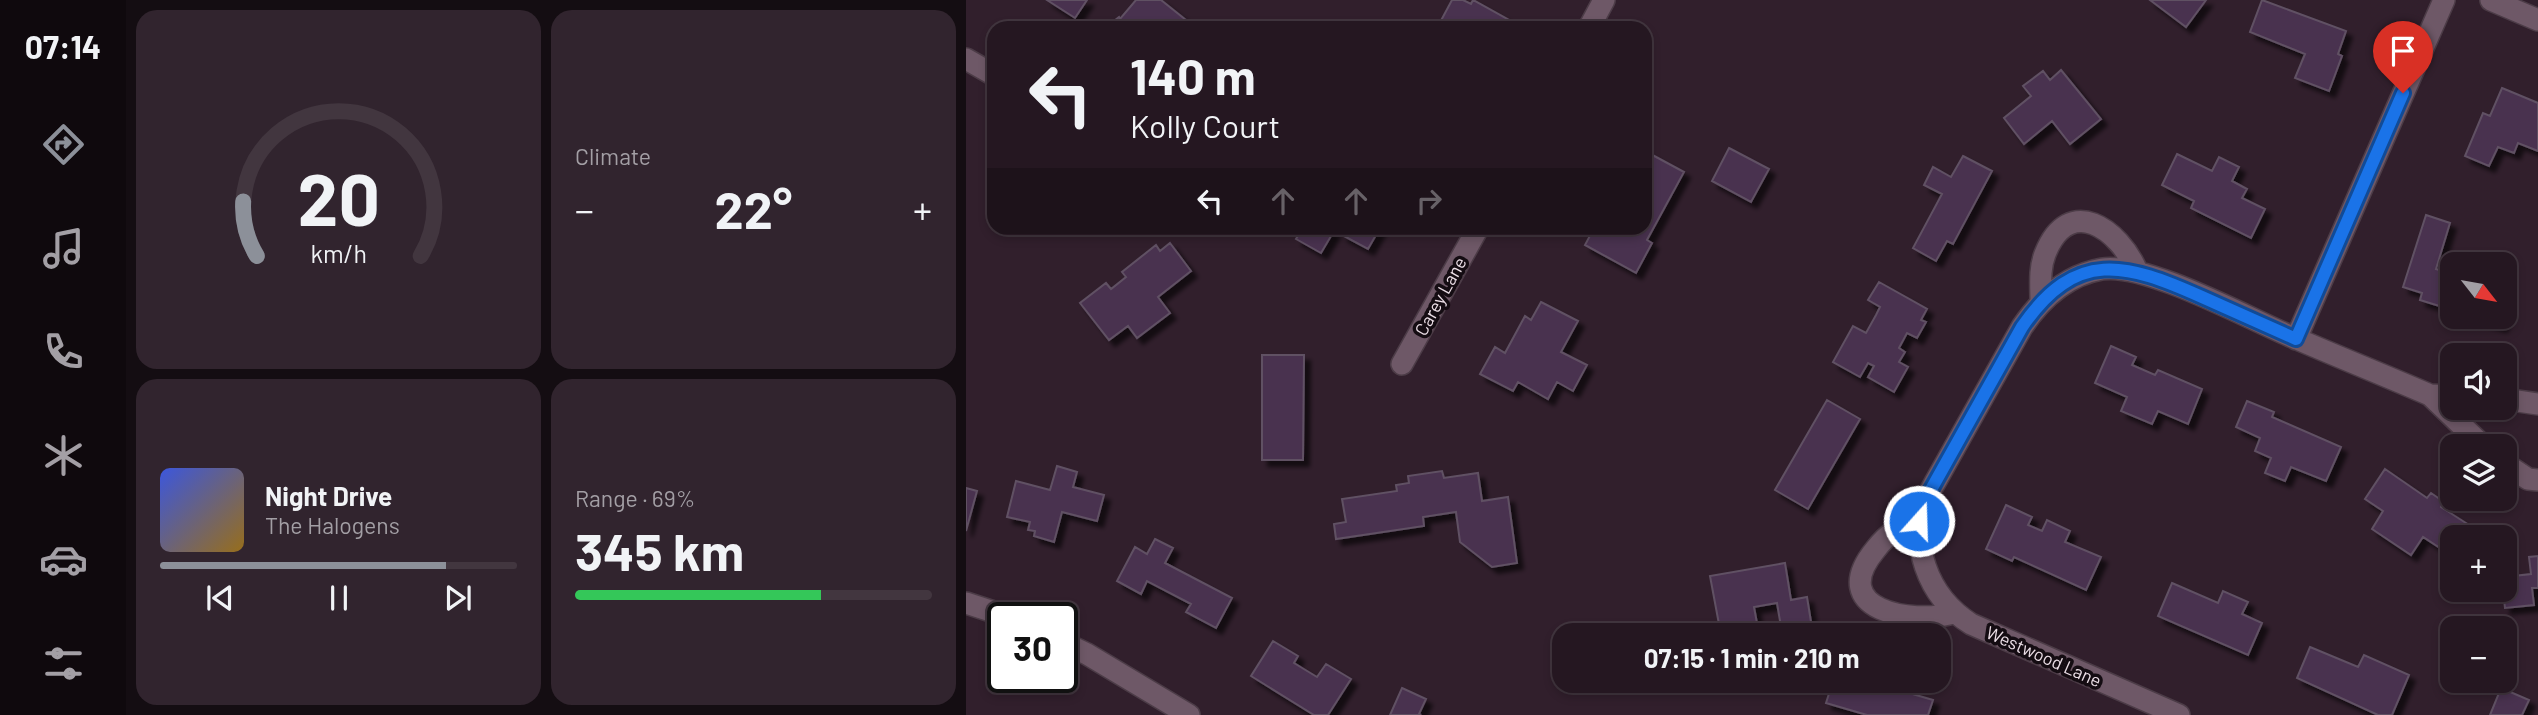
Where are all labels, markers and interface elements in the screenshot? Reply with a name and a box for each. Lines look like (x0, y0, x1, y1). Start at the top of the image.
pin (2373, 21, 2433, 93)
text: 07:14 (25, 27, 101, 65)
icon: arrive (2384, 32, 2422, 70)
text: 140 m (1130, 46, 1256, 105)
icon: left (1015, 49, 1106, 140)
text: Kolly Court (1130, 106, 1280, 144)
icon: directions (39, 120, 88, 169)
text: Climate (575, 142, 651, 170)
text: 20 (297, 153, 380, 241)
text: 22° (715, 177, 792, 239)
icon: left (1191, 182, 1229, 220)
icon: ahead (1264, 182, 1302, 220)
icon: ahead (1337, 182, 1375, 220)
icon: right (1410, 182, 1448, 220)
text: − (575, 186, 594, 232)
text: + (913, 186, 932, 232)
icon: music (39, 224, 88, 273)
text: km/h (310, 237, 367, 267)
north arrow (2440, 252, 2516, 329)
map controls (2440, 252, 2517, 693)
street label: Carey Lane (1409, 253, 1471, 339)
icon: phone (39, 327, 88, 376)
button: sound (2440, 343, 2517, 420)
icon: climate (39, 431, 88, 480)
button: layers (2440, 434, 2517, 511)
text: Night Drive (265, 480, 392, 511)
text: Range · 69% (575, 484, 695, 512)
position arrow (1882, 484, 1956, 558)
text: The Halogens (265, 511, 400, 539)
text: 345 km (575, 519, 744, 581)
button: + (2440, 525, 2517, 602)
icon: car (39, 535, 88, 584)
icon: previous (201, 579, 239, 617)
icon: pause (320, 579, 358, 617)
icon: next (439, 579, 477, 617)
speed limit sign: 30 (987, 602, 1078, 693)
button: − (2440, 616, 2517, 693)
street label: Westwood Lane (1983, 621, 2105, 691)
icon: filters (39, 639, 88, 688)
text: 07:15 · 1 min · 210 m (1644, 642, 1859, 673)

